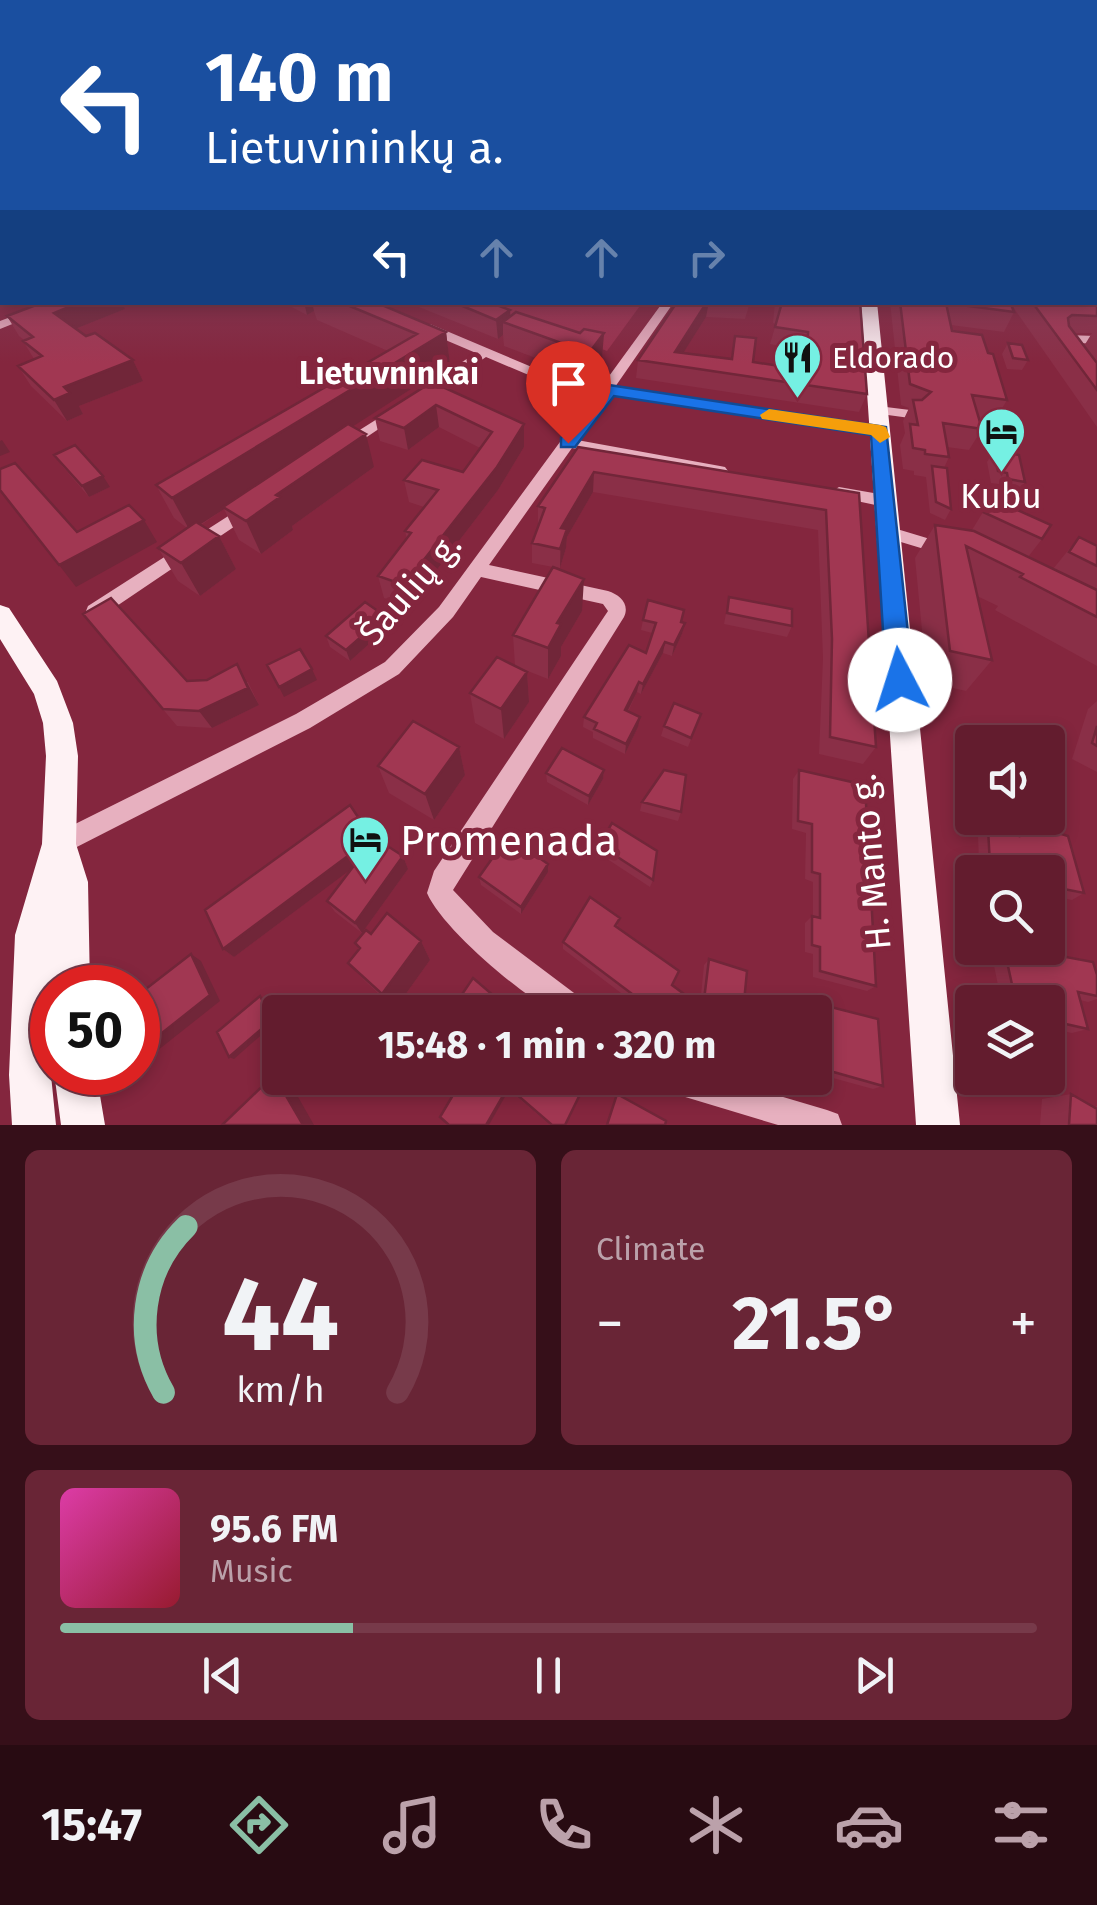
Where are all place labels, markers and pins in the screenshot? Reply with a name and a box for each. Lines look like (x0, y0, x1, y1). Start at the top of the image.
restaurant icon: Eldorado (771, 332, 823, 400)
place label: Eldorado (832, 340, 954, 376)
pin (526, 341, 611, 444)
hotel icon: Kubu (975, 406, 1027, 474)
place label: Kubu (960, 475, 1042, 517)
hotel icon: Promenada (339, 814, 391, 882)
place label: Promenada (400, 816, 617, 866)

